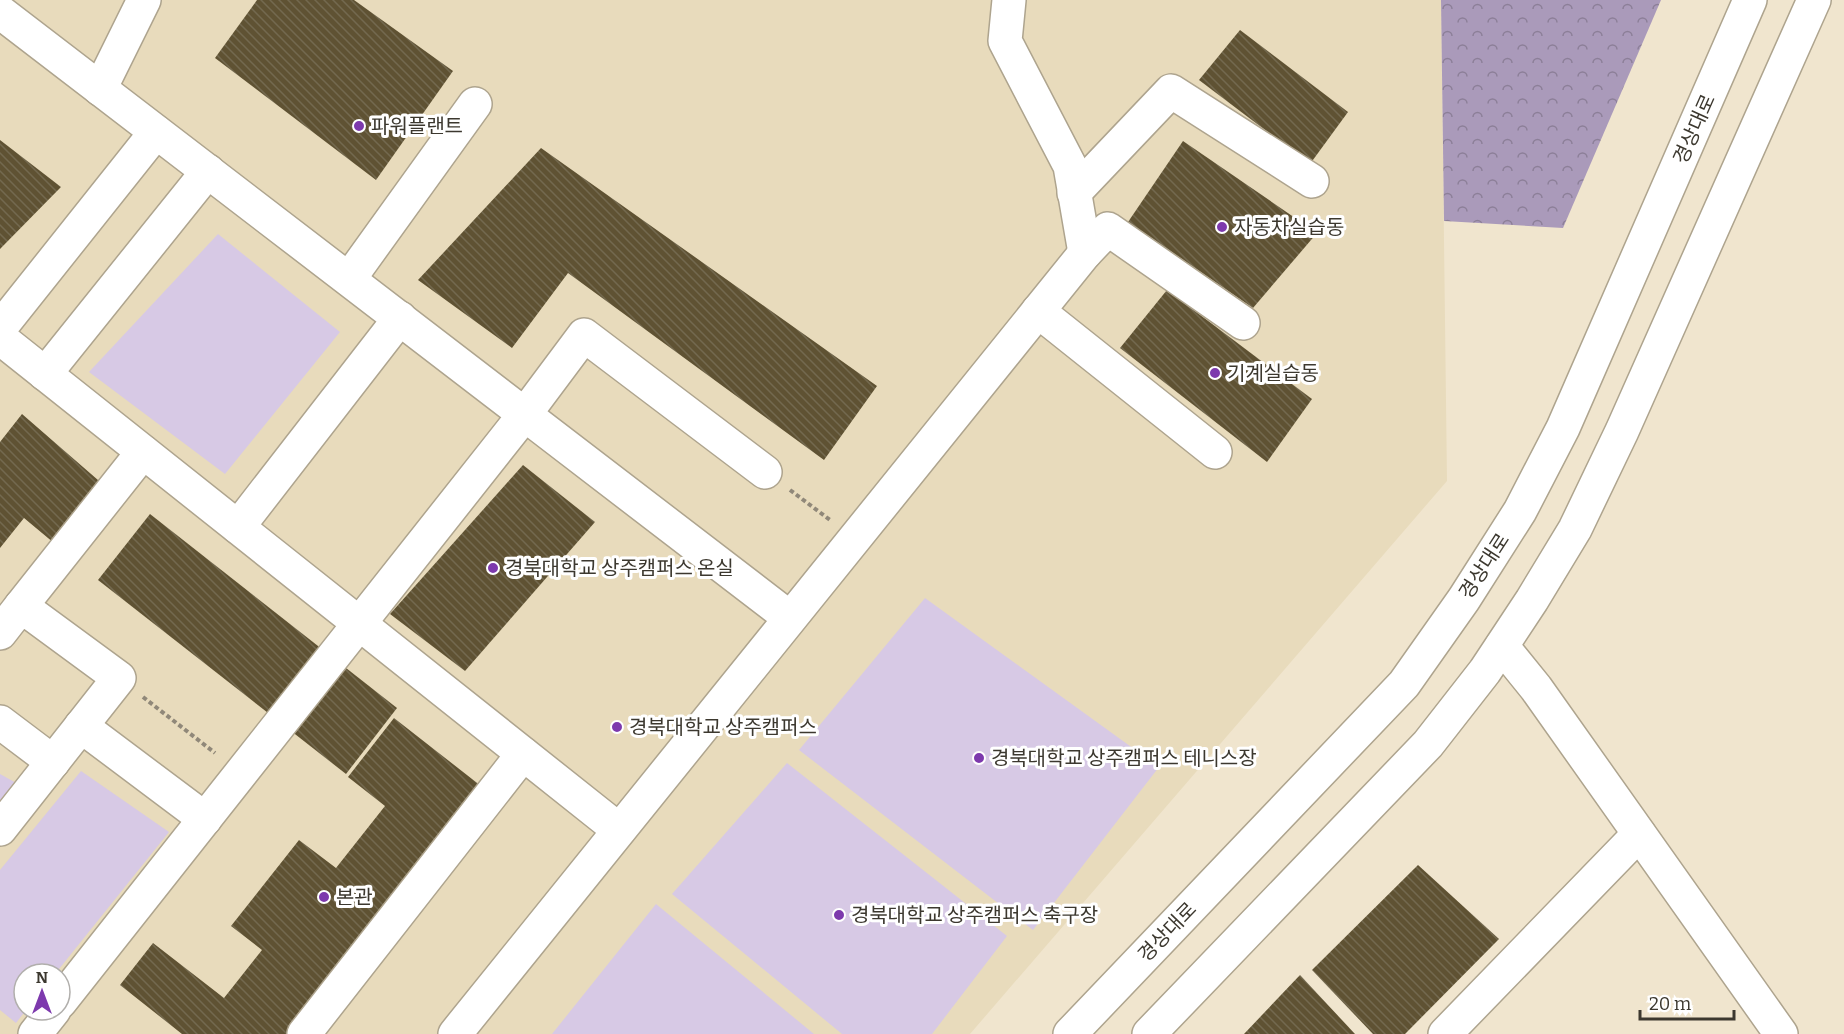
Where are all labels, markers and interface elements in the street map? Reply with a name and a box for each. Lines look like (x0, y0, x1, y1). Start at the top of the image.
street label: 경상대로 (1668, 90, 1720, 168)
place label: 파워플랜트 (371, 114, 463, 138)
marker: 파워플랜트 (352, 119, 366, 133)
place label: 자동차실습동 (1234, 215, 1344, 239)
marker: 자동차실습동 (1215, 220, 1229, 234)
place label: 기계실습동 (1227, 361, 1319, 385)
marker: 기계실습동 (1208, 366, 1222, 380)
street label: 경상대로 (1454, 529, 1514, 603)
place label: 경북대학교 상주캠퍼스 온실 (505, 556, 734, 580)
marker: 경북대학교 상주캠퍼스 온실 (486, 561, 500, 575)
place label: 경북대학교 상주캠퍼스 (629, 715, 817, 739)
marker: 경북대학교 상주캠퍼스 (610, 720, 624, 734)
place label: 경북대학교 상주캠퍼스 테니스장 (991, 746, 1257, 770)
marker: 경북대학교 상주캠퍼스 테니스장 (972, 751, 986, 765)
place label: 본관 (336, 885, 373, 909)
marker: 본관 (317, 890, 331, 904)
street label: 경상대로 (1133, 897, 1201, 967)
place label: 경북대학교 상주캠퍼스 축구장 (851, 903, 1098, 927)
marker: 경북대학교 상주캠퍼스 축구장 (832, 908, 846, 922)
north arrow (12, 962, 72, 1022)
text: N (36, 968, 48, 987)
scale bar (1640, 983, 1734, 1021)
text: 20 m (1649, 993, 1691, 1015)

